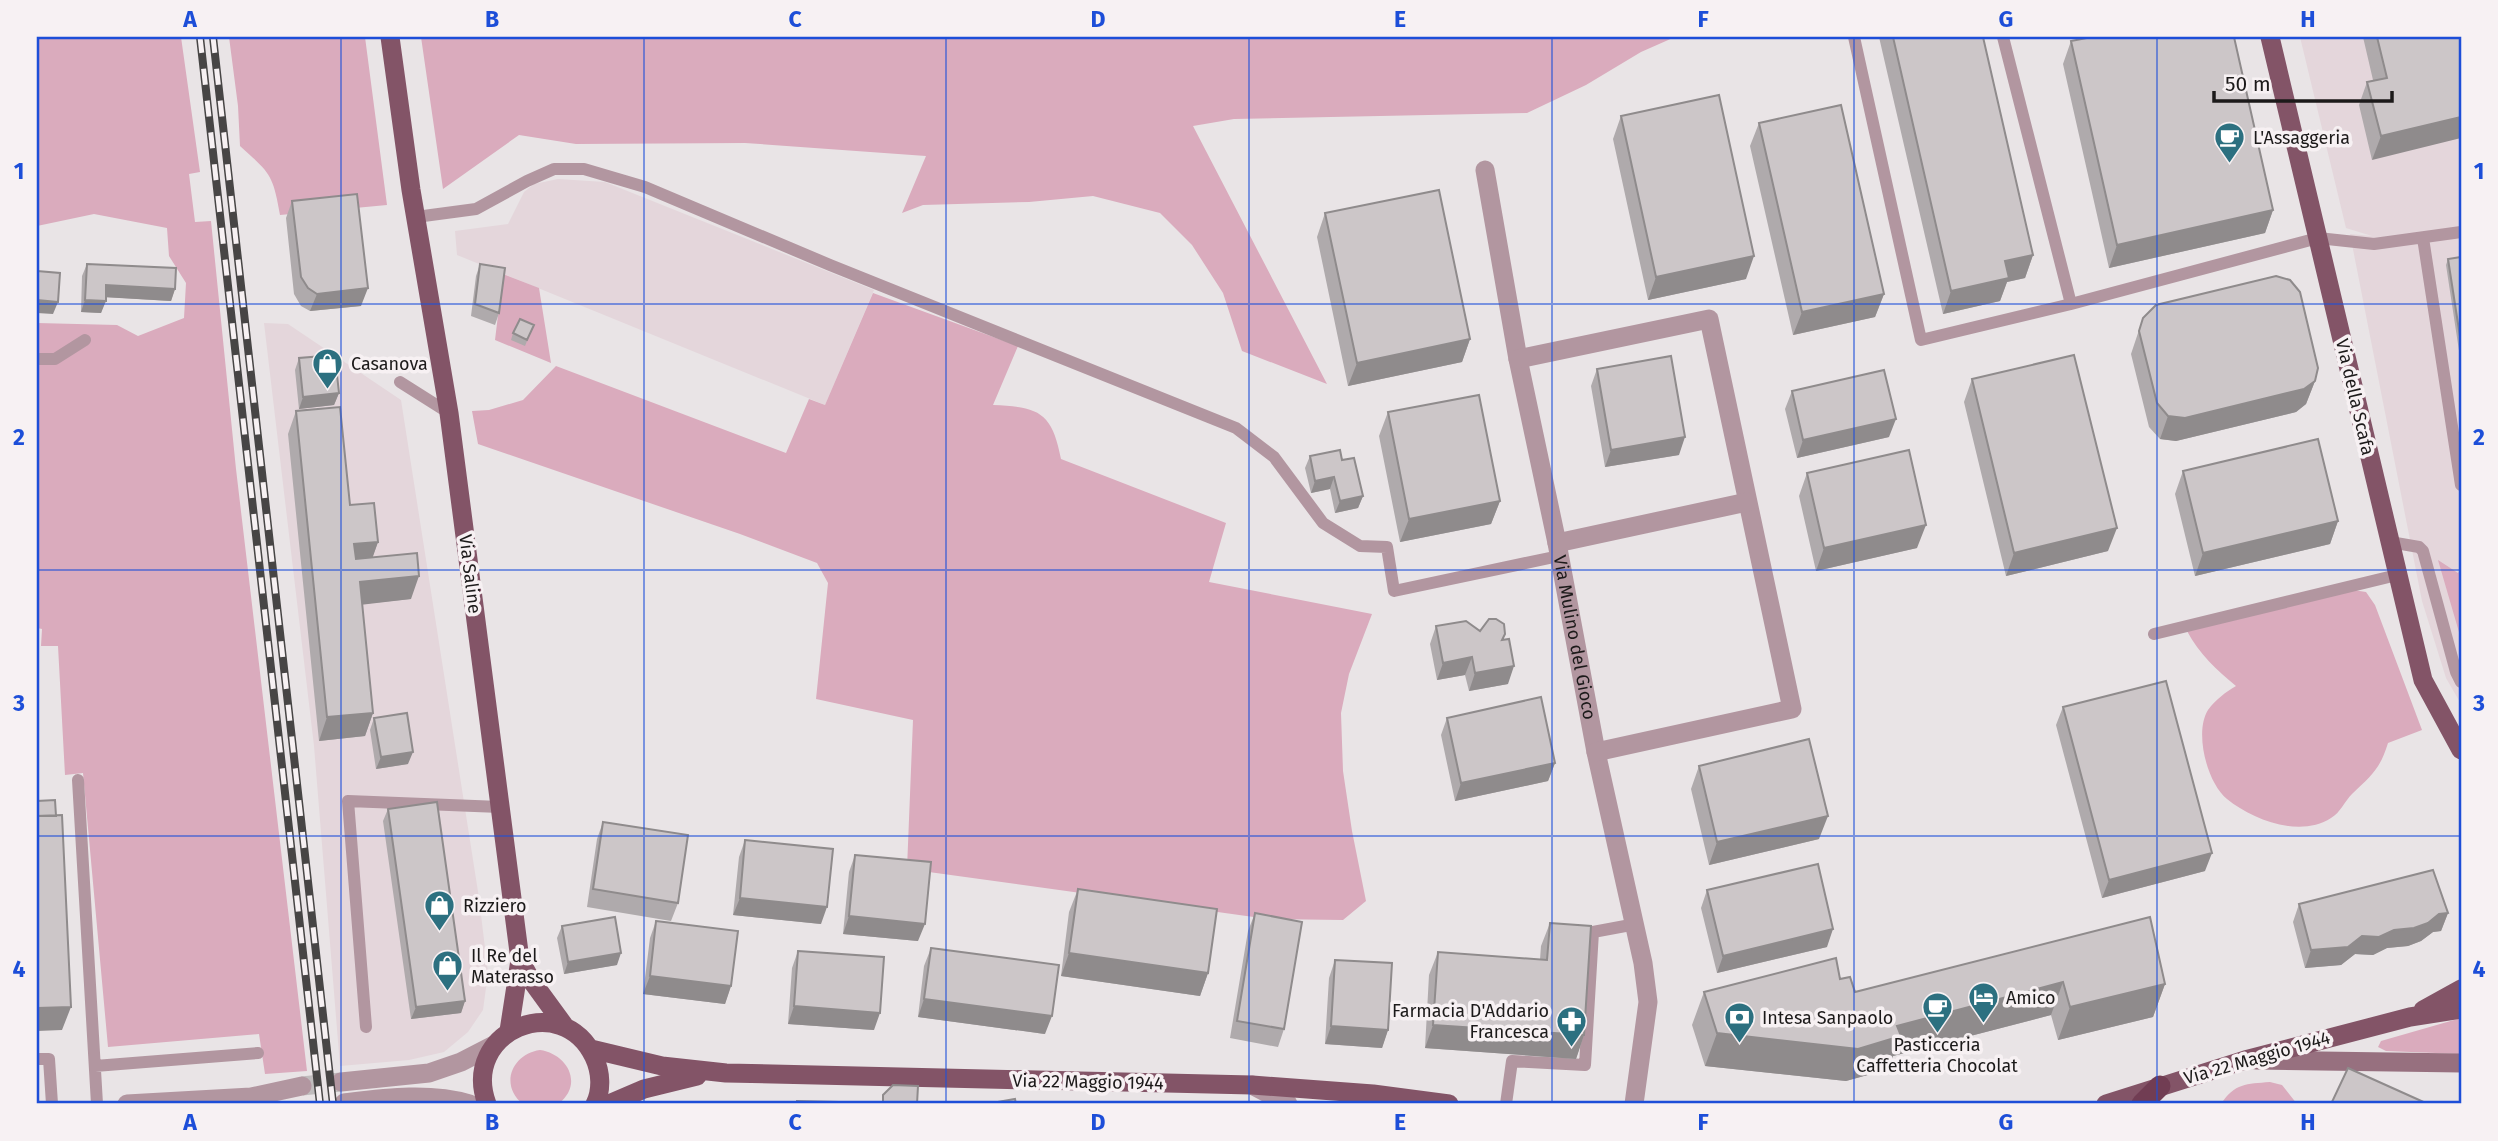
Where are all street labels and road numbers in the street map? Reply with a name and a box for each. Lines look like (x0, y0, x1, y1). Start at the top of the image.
street label: Via della Scafa (2331, 337, 2379, 457)
street label: Via Saline (454, 533, 486, 615)
street label: Via Mulino del Gioco (1549, 553, 1601, 721)
street label: Via 22 Maggio 1944 (2181, 1026, 2333, 1089)
street label: Via 22 Maggio 1944 (1012, 1070, 1164, 1094)

